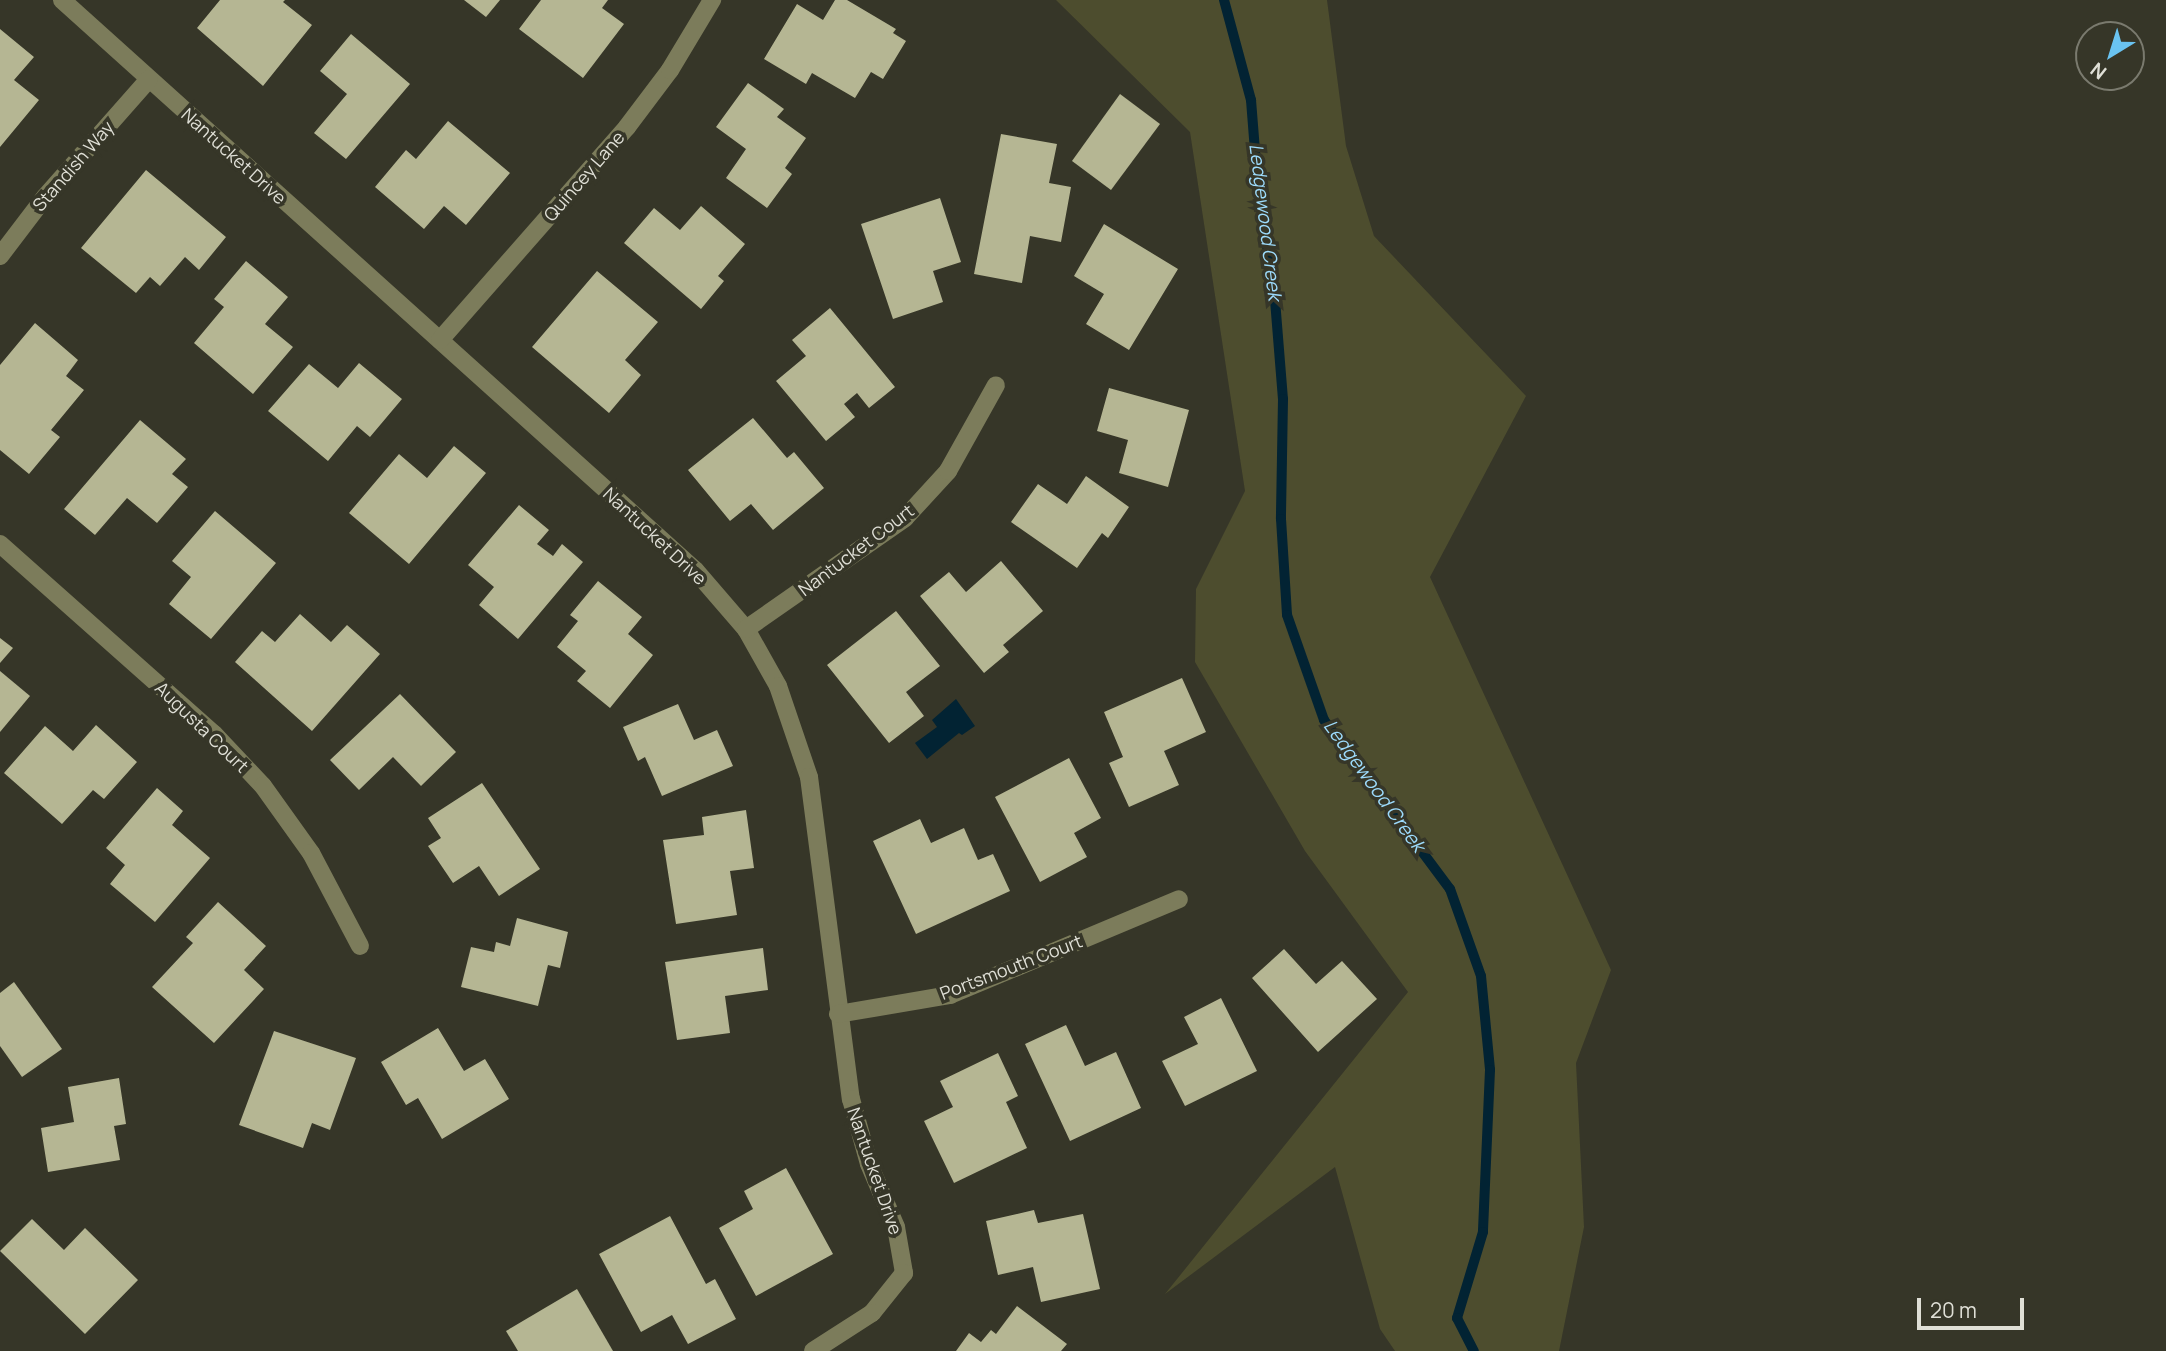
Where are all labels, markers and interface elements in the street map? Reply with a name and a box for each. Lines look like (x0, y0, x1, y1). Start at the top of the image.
north arrow (2075, 21, 2145, 91)
text: N (2085, 57, 2112, 85)
street label: Nantucket Drive (177, 103, 291, 209)
street label: Standish Way (28, 116, 118, 216)
street label: Quincey Lane (539, 127, 629, 225)
water label: Ledgewood Creek (1244, 142, 1286, 302)
street label: Nantucket Drive (599, 483, 711, 589)
street label: Nantucket Court (794, 500, 918, 600)
street label: Augusta Court (151, 677, 253, 777)
water label: Ledgewood Creek (1318, 716, 1430, 856)
street label: Portsmouth Court (937, 930, 1085, 1004)
street label: Nantucket Drive (843, 1105, 907, 1237)
scale bar (1921, 1284, 2028, 1328)
text: 20 m (1930, 1296, 1977, 1324)

